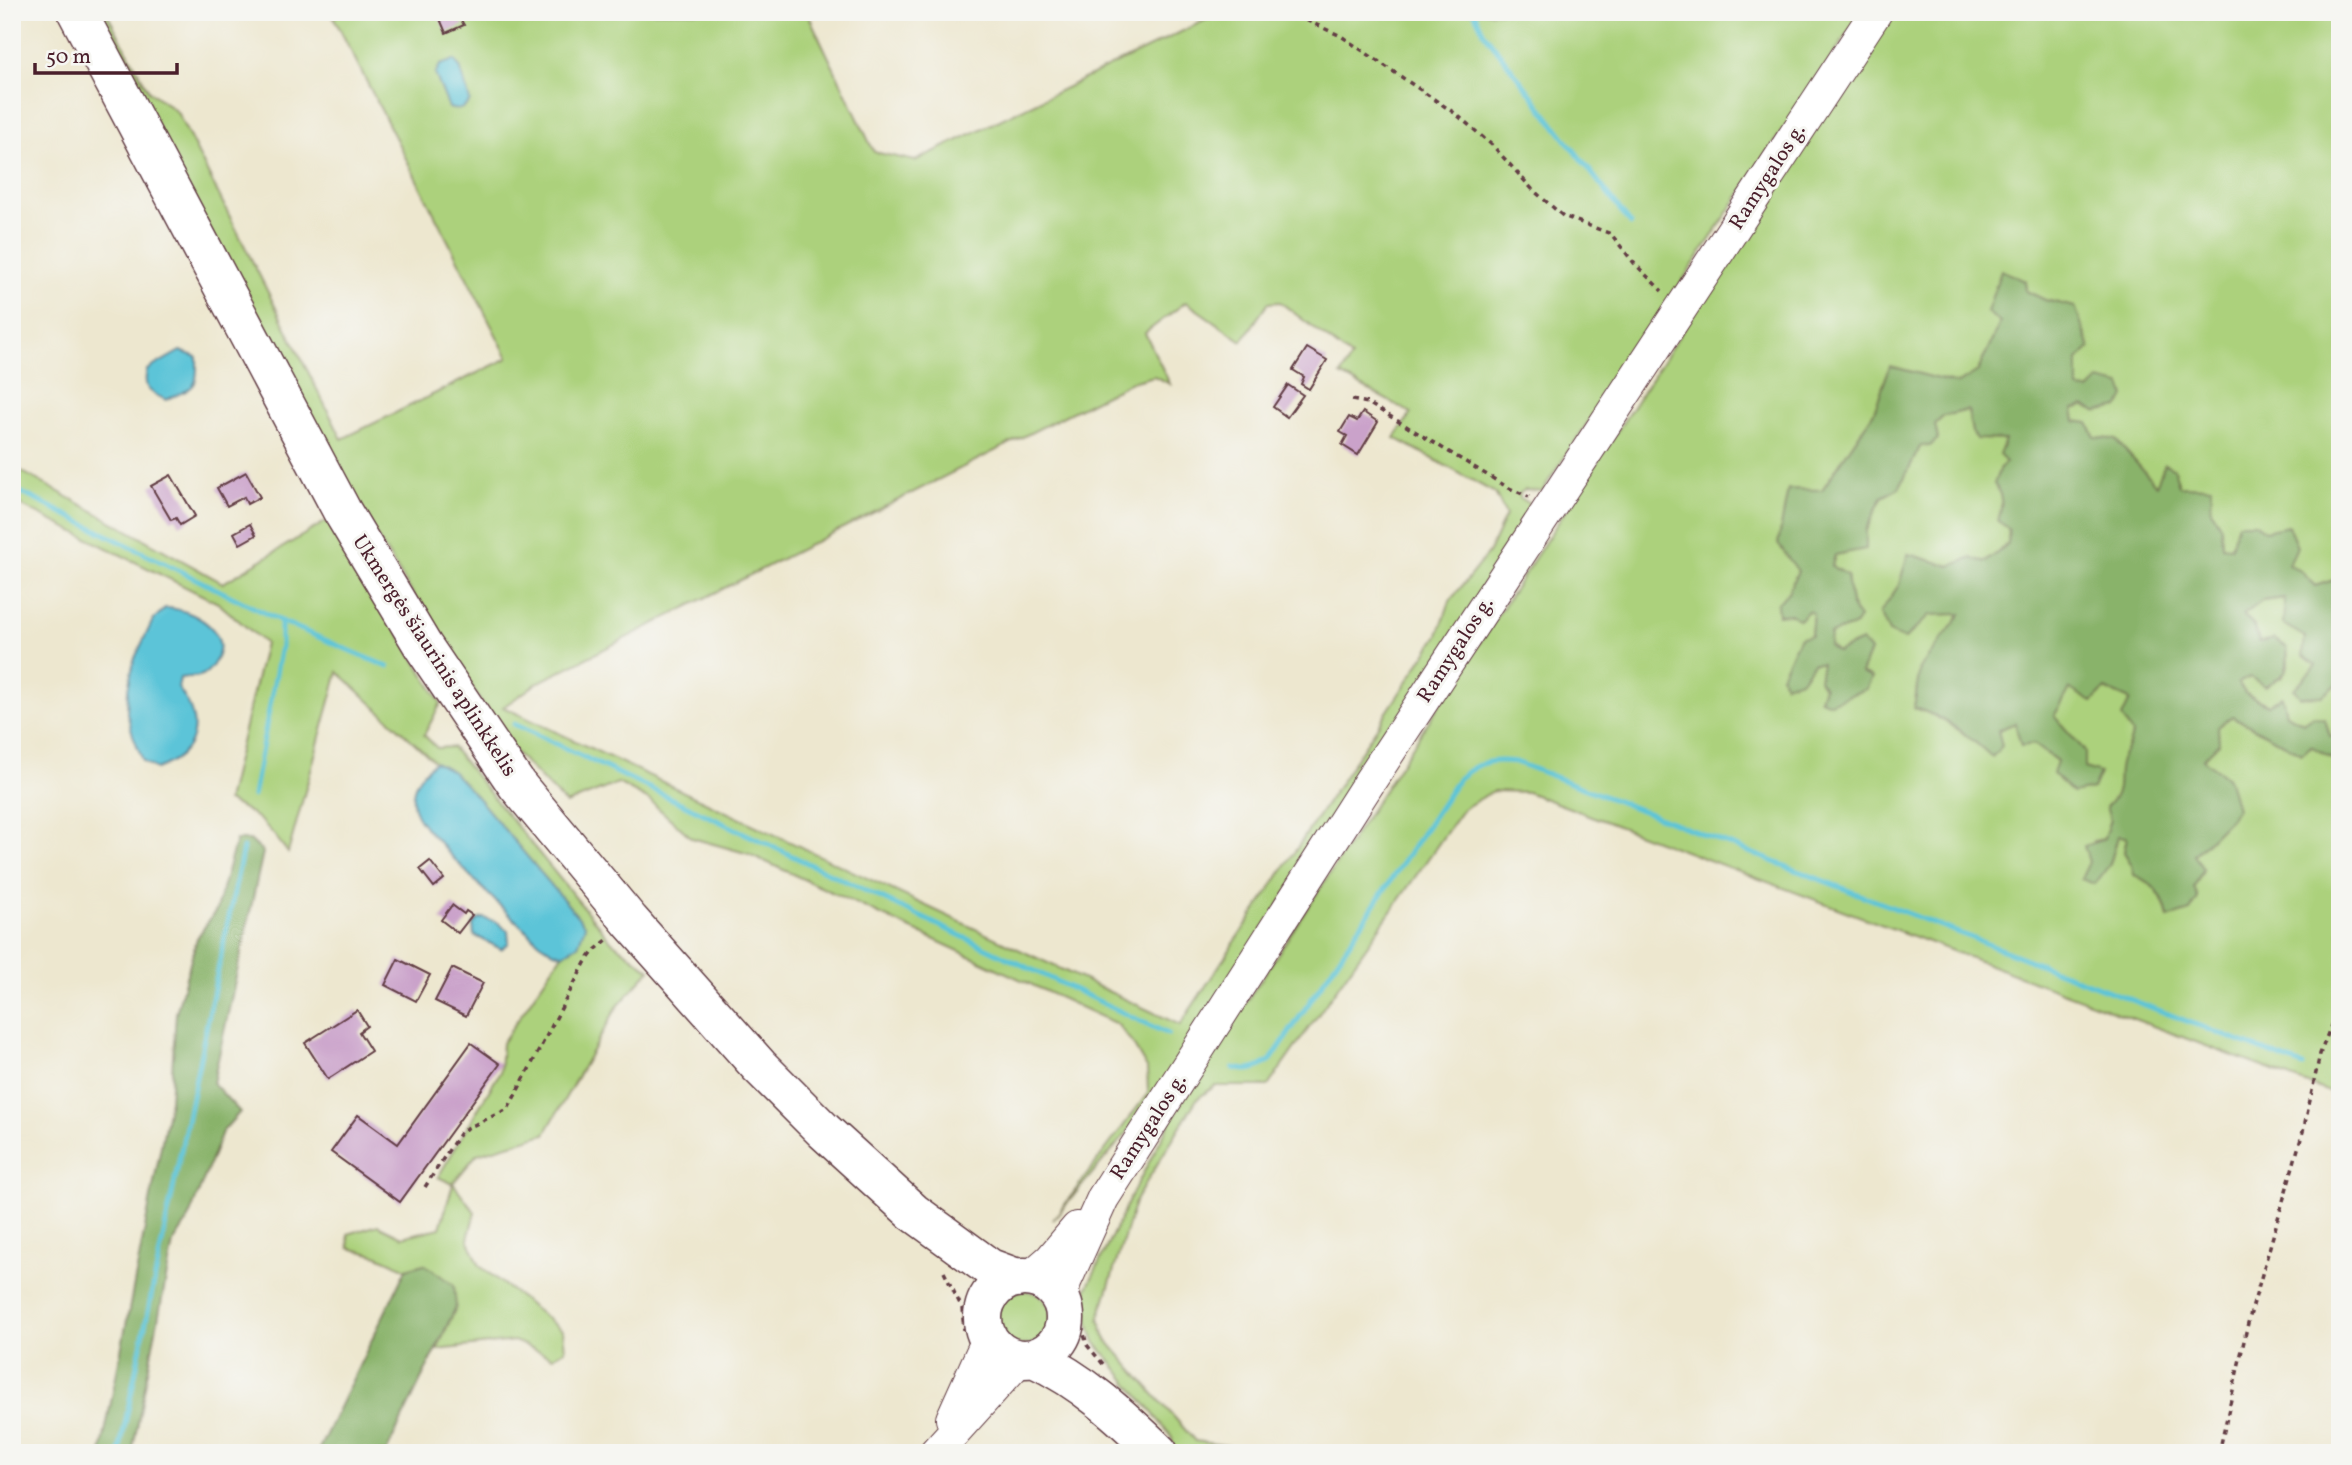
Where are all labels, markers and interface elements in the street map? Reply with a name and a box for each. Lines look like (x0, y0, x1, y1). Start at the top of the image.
scale bar (35, 32, 177, 76)
text: 50 m (46, 43, 91, 72)
street label: Ramygalos g. (1723, 118, 1813, 236)
street label: Ukmergės šiaurinis aplinkkelis (345, 529, 523, 783)
street label: Ramygalos g. (1411, 591, 1501, 709)
street label: Ramygalos g. (1104, 1068, 1194, 1186)

